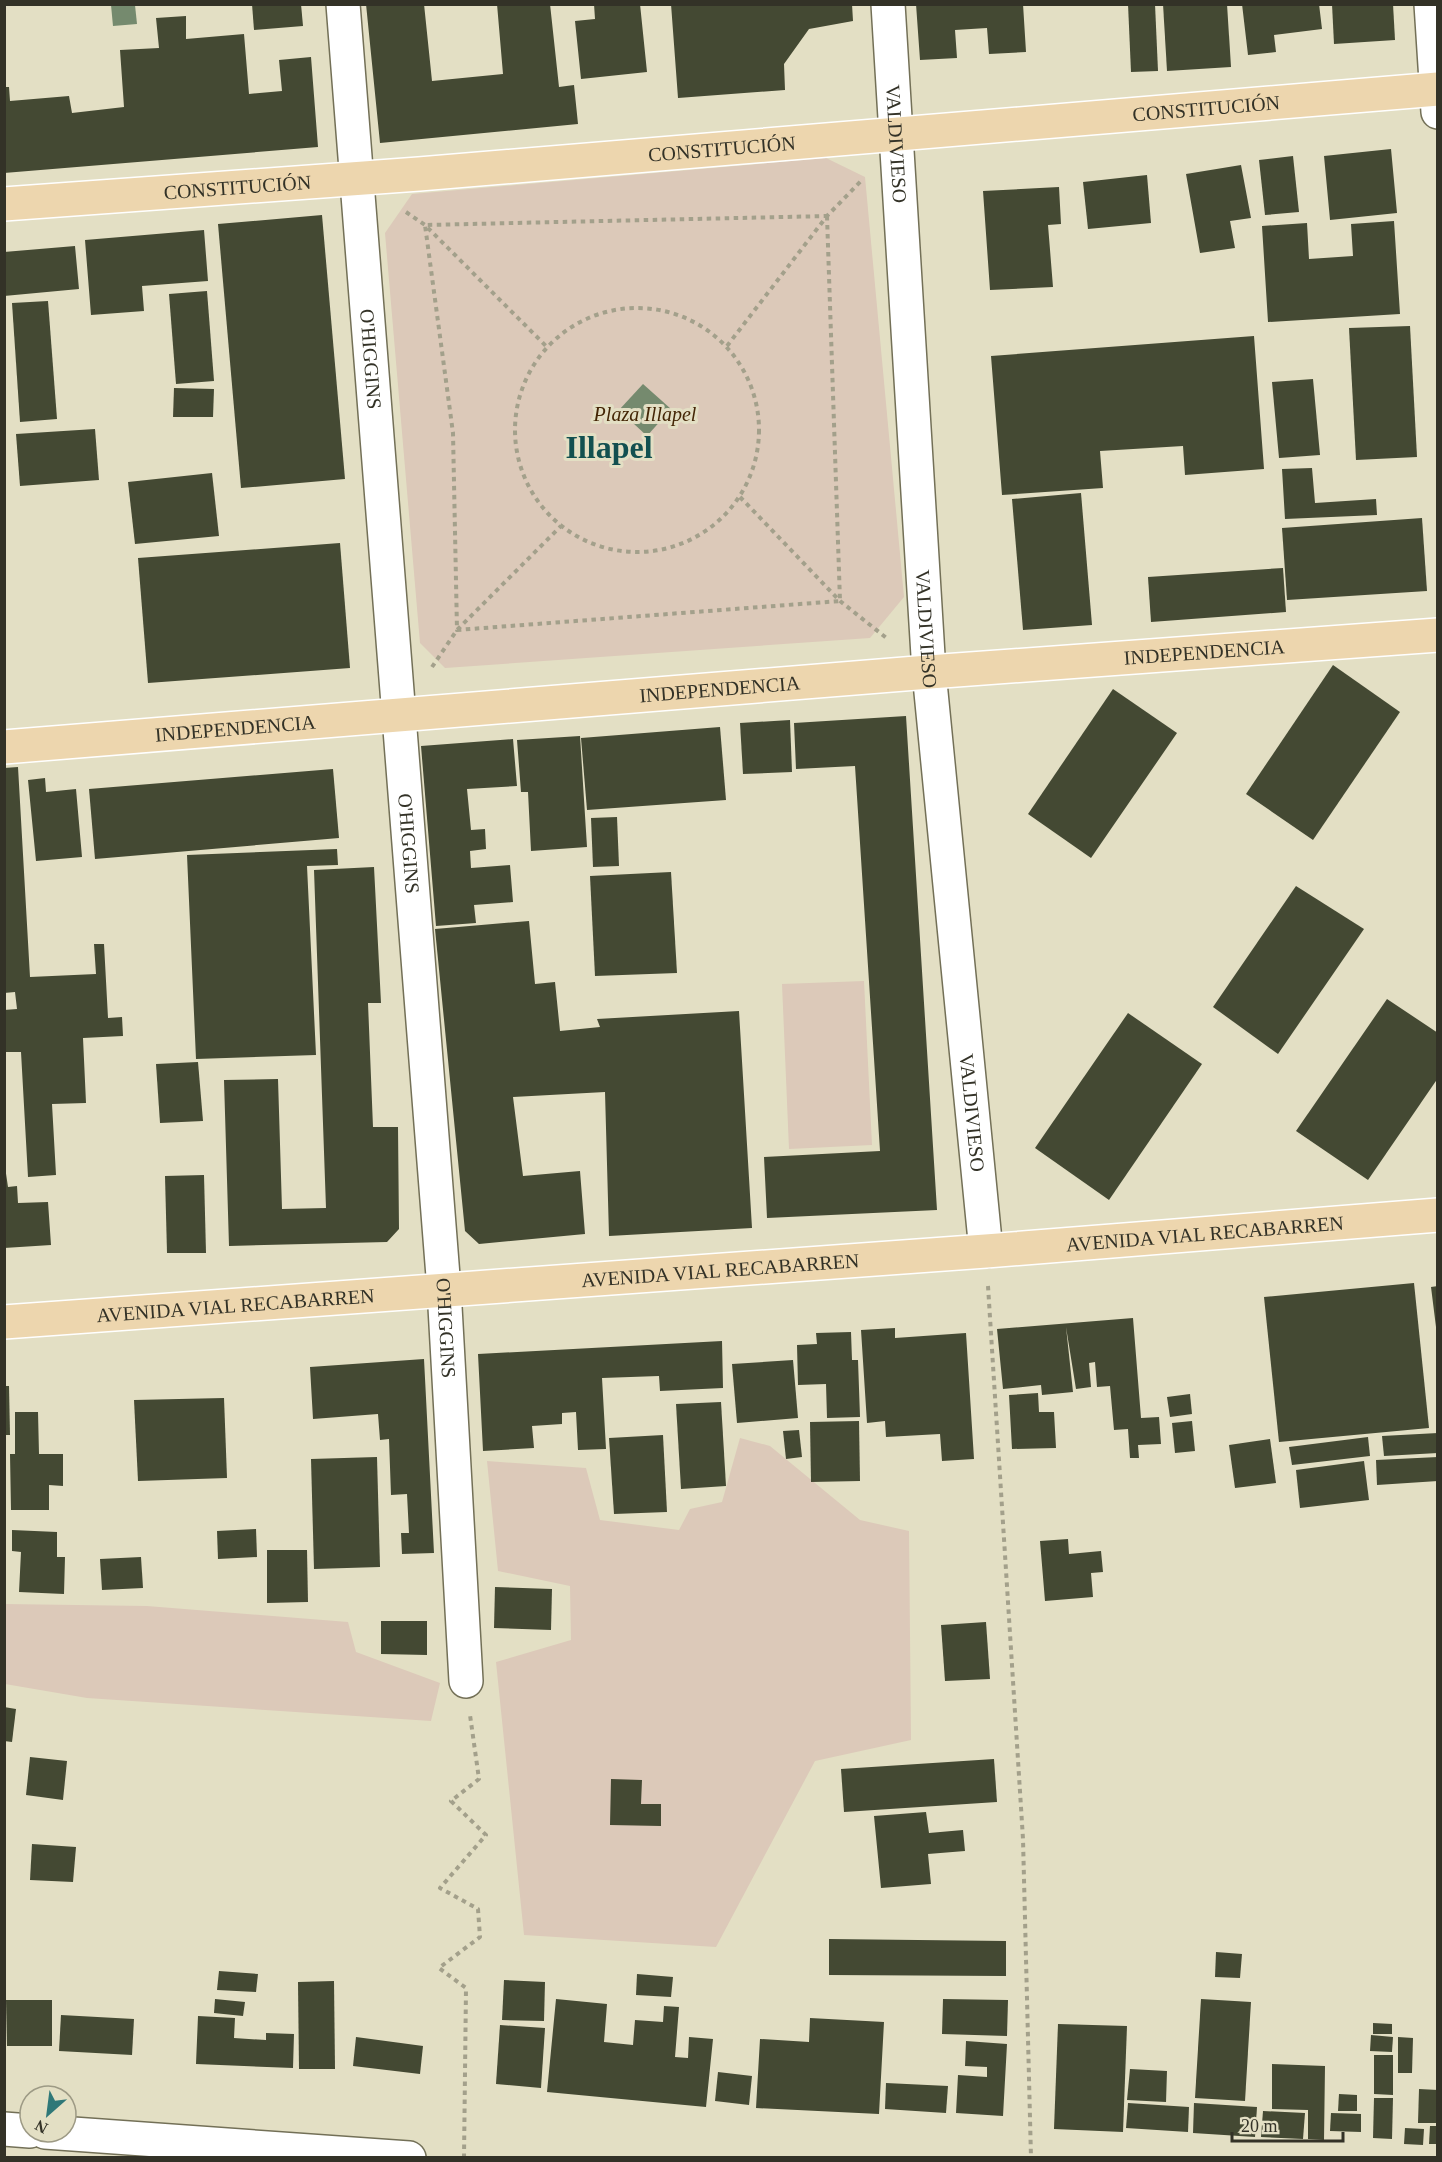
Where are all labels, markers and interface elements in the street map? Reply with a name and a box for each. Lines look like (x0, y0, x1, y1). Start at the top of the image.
street label: VALDIVIESO (882, 84, 911, 204)
street label: CONSTITUCIÓN (1132, 91, 1281, 125)
street label: CONSTITUCIÓN (647, 132, 796, 166)
street label: CONSTITUCIÓN (163, 171, 312, 203)
street label: O'HIGGINS (356, 308, 386, 410)
park label: Plaza Illapel (593, 403, 697, 426)
district label: Illapel (565, 429, 653, 465)
street label: VALDIVIESO (912, 569, 942, 689)
street label: INDEPENDENCIA (1123, 635, 1286, 669)
street label: INDEPENDENCIA (638, 671, 801, 706)
street label: INDEPENDENCIA (154, 711, 317, 746)
street label: O'HIGGINS (394, 793, 424, 894)
street label: VALDIVIESO (956, 1053, 989, 1173)
street label: AVENIDA VIAL RECABARREN (1065, 1212, 1345, 1256)
street label: AVENIDA VIAL RECABARREN (580, 1249, 860, 1291)
street label: O'HIGGINS (432, 1277, 460, 1379)
street label: AVENIDA VIAL RECABARREN (96, 1284, 375, 1326)
north arrow (18, 2084, 78, 2144)
scale bar (1232, 2105, 1343, 2143)
text: N (32, 2116, 50, 2137)
text: 20 m (1241, 2116, 1278, 2136)

